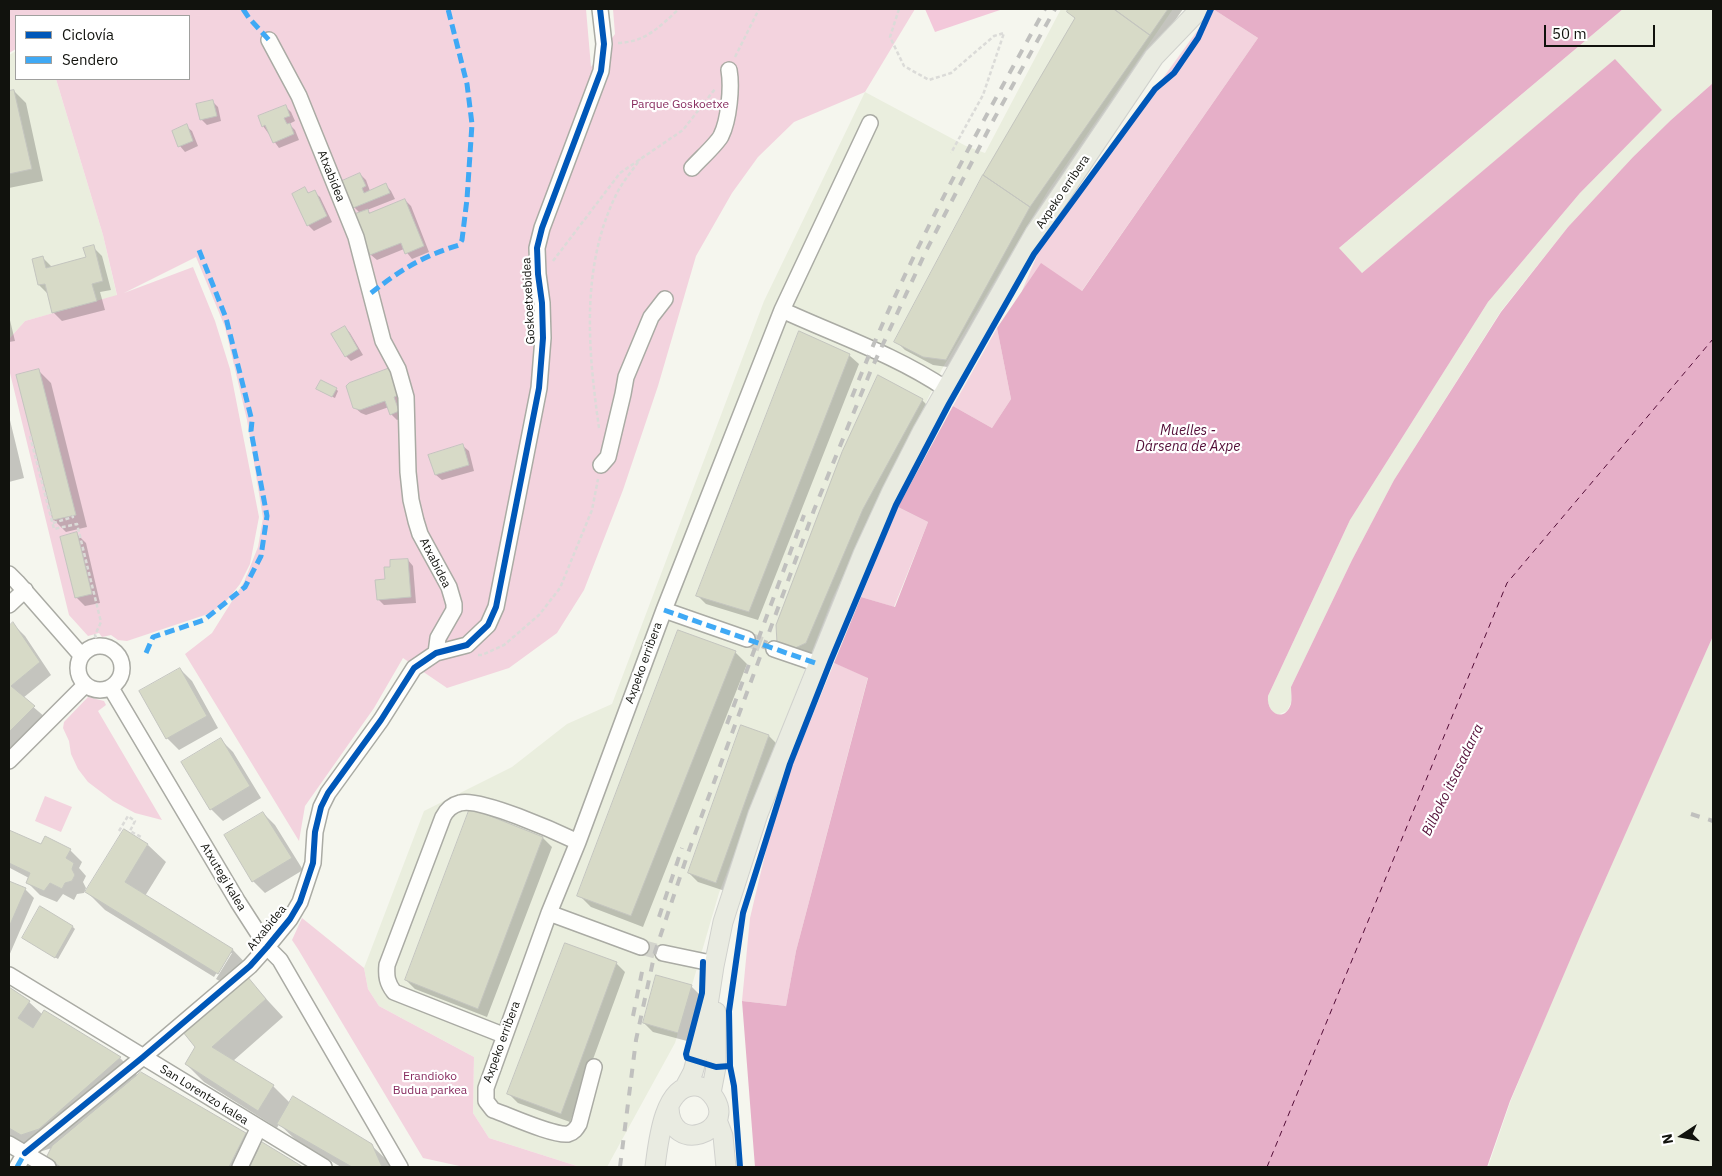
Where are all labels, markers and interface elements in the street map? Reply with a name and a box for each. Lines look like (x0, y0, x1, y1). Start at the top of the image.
legend (15, 15, 190, 80)
scale bar (1547, 15, 1658, 47)
text: 50 m (1552, 24, 1587, 43)
text: Ciclovía (62, 25, 114, 44)
text: Sendero (62, 50, 118, 69)
park label: Parque Goskoetxe (631, 98, 729, 112)
street label: Atxabidea (314, 148, 348, 204)
street label: Axpeko erribera (1033, 152, 1093, 232)
street label: Goskoetxebidea (520, 257, 538, 345)
water label: Muelles - Dársena de Axpe (1136, 423, 1240, 456)
street label: Atxabidea (416, 536, 454, 590)
street label: Axpeko erribera (623, 620, 665, 706)
water label: Bilboko itsasadarra (1419, 721, 1487, 839)
street label: Atxutegi kalea (197, 840, 249, 914)
street label: Atxabidea (244, 902, 290, 954)
street label: Axpeko erribera (481, 999, 523, 1085)
street label: San Lorentzo kalea (157, 1062, 251, 1128)
park label: Erandioko Budua parkea (393, 1070, 467, 1098)
north arrow (1657, 1111, 1707, 1161)
text: N (1657, 1132, 1677, 1146)

